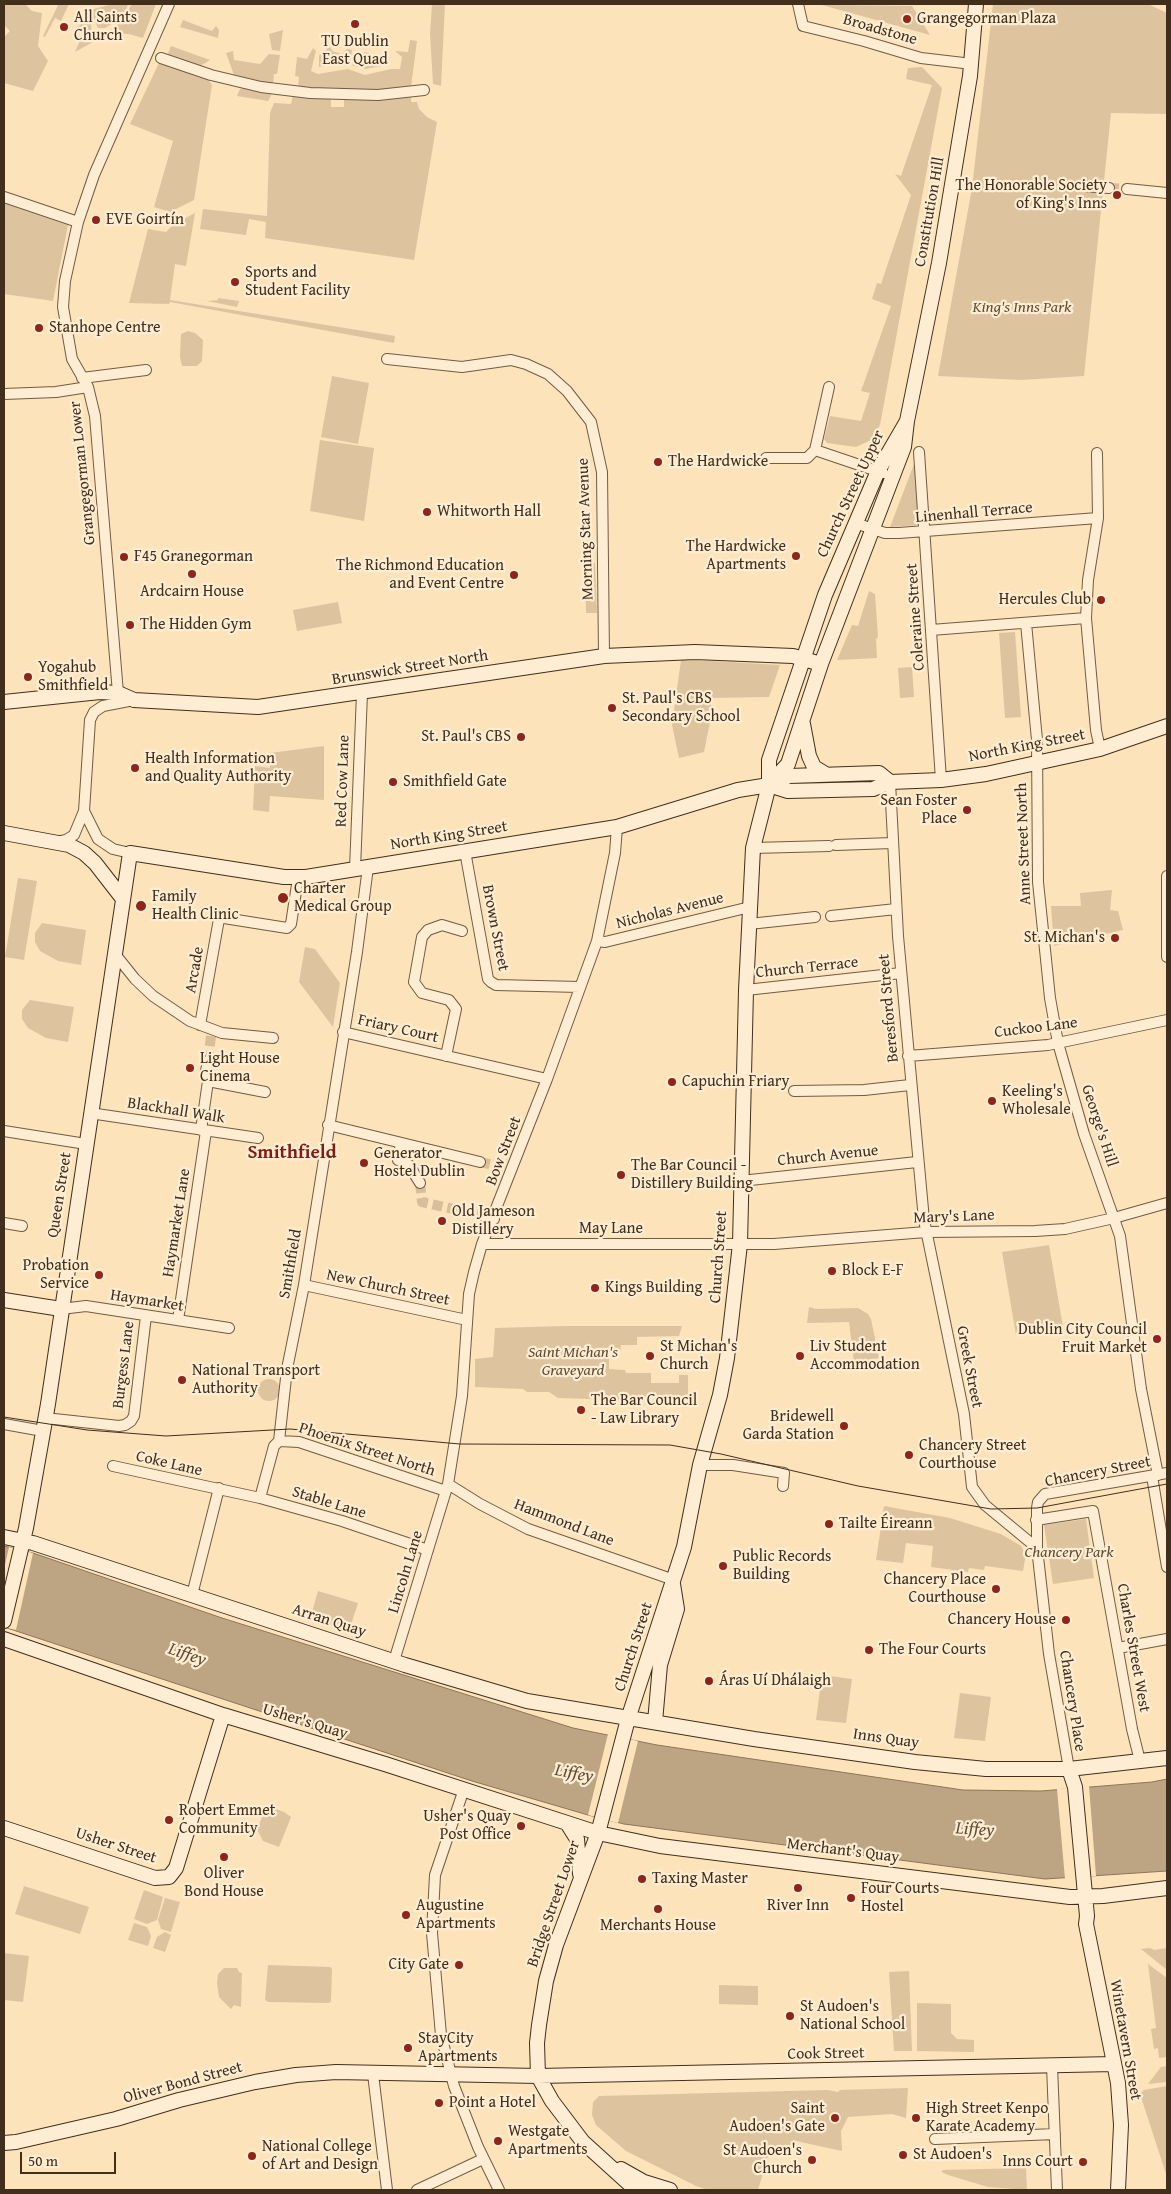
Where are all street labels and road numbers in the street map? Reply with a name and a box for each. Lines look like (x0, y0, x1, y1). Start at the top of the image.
street label: Broadstone (841, 10, 919, 50)
street label: Constitution Hill (911, 155, 949, 269)
street label: Grangegorman Lower (66, 400, 100, 546)
street label: Church Street Upper (813, 427, 889, 561)
street label: Morning Star Avenue (574, 458, 598, 600)
street label: Linenhall Terrace (914, 498, 1034, 528)
street label: Coleraine Street (903, 563, 929, 671)
street label: Brunswick Street North (331, 646, 489, 690)
street label: North King Street (967, 725, 1087, 767)
street label: Red Cow Lane (332, 735, 354, 827)
street label: Anne Street North (1012, 782, 1036, 906)
street label: North King Street (389, 817, 509, 855)
street label: Brown Street (477, 883, 513, 973)
street label: Nicholas Avenue (614, 888, 726, 934)
street label: Arcade (181, 945, 209, 995)
street label: Church Terrace (755, 953, 859, 983)
street label: Beresford Street (875, 953, 903, 1063)
street label: Friary Court (356, 1010, 440, 1048)
street label: Cuckoo Lane (993, 1013, 1079, 1043)
street label: George's Hill (1077, 1082, 1121, 1170)
street label: Blackhall Walk (126, 1094, 226, 1128)
street label: Bow Street (482, 1114, 526, 1188)
street label: Church Avenue (777, 1141, 879, 1171)
street label: Queen Street (44, 1151, 76, 1239)
street label: Haymarket Lane (159, 1167, 195, 1279)
street label: Mary's Lane (913, 1206, 995, 1228)
street label: Church Street (706, 1210, 732, 1304)
street label: May Lane (579, 1219, 643, 1239)
street label: Smithfield (275, 1228, 307, 1300)
street label: New Church Street (325, 1266, 451, 1310)
street label: Haymarket (109, 1286, 185, 1316)
street label: Burgess Lane (109, 1320, 139, 1410)
street label: Greek Street (952, 1324, 986, 1410)
street label: Phoenix Street North (296, 1419, 438, 1481)
street label: Coke Lane (134, 1447, 204, 1481)
street label: Chancery Street (1043, 1452, 1153, 1492)
street label: Stable Lane (290, 1483, 368, 1523)
street label: Hammond Lane (511, 1495, 617, 1551)
street label: Lincoln Lane (384, 1528, 428, 1616)
street label: Charles Street West (1112, 1582, 1154, 1714)
street label: Arran Quay (290, 1600, 368, 1642)
street label: Church Street (611, 1600, 657, 1694)
street label: Chancery Place (1055, 1649, 1089, 1753)
street label: Usher's Quay (260, 1700, 350, 1744)
street label: Inns Quay (852, 1725, 920, 1753)
street label: Usher Street (73, 1824, 159, 1868)
street label: Merchant's Quay (786, 1835, 900, 1867)
street label: Bridge Street Lower (523, 1838, 585, 1970)
street label: Winetavern Street (1105, 1978, 1145, 2102)
street label: Cook Street (787, 2044, 865, 2064)
street label: Oliver Bond Street (121, 2058, 245, 2108)

